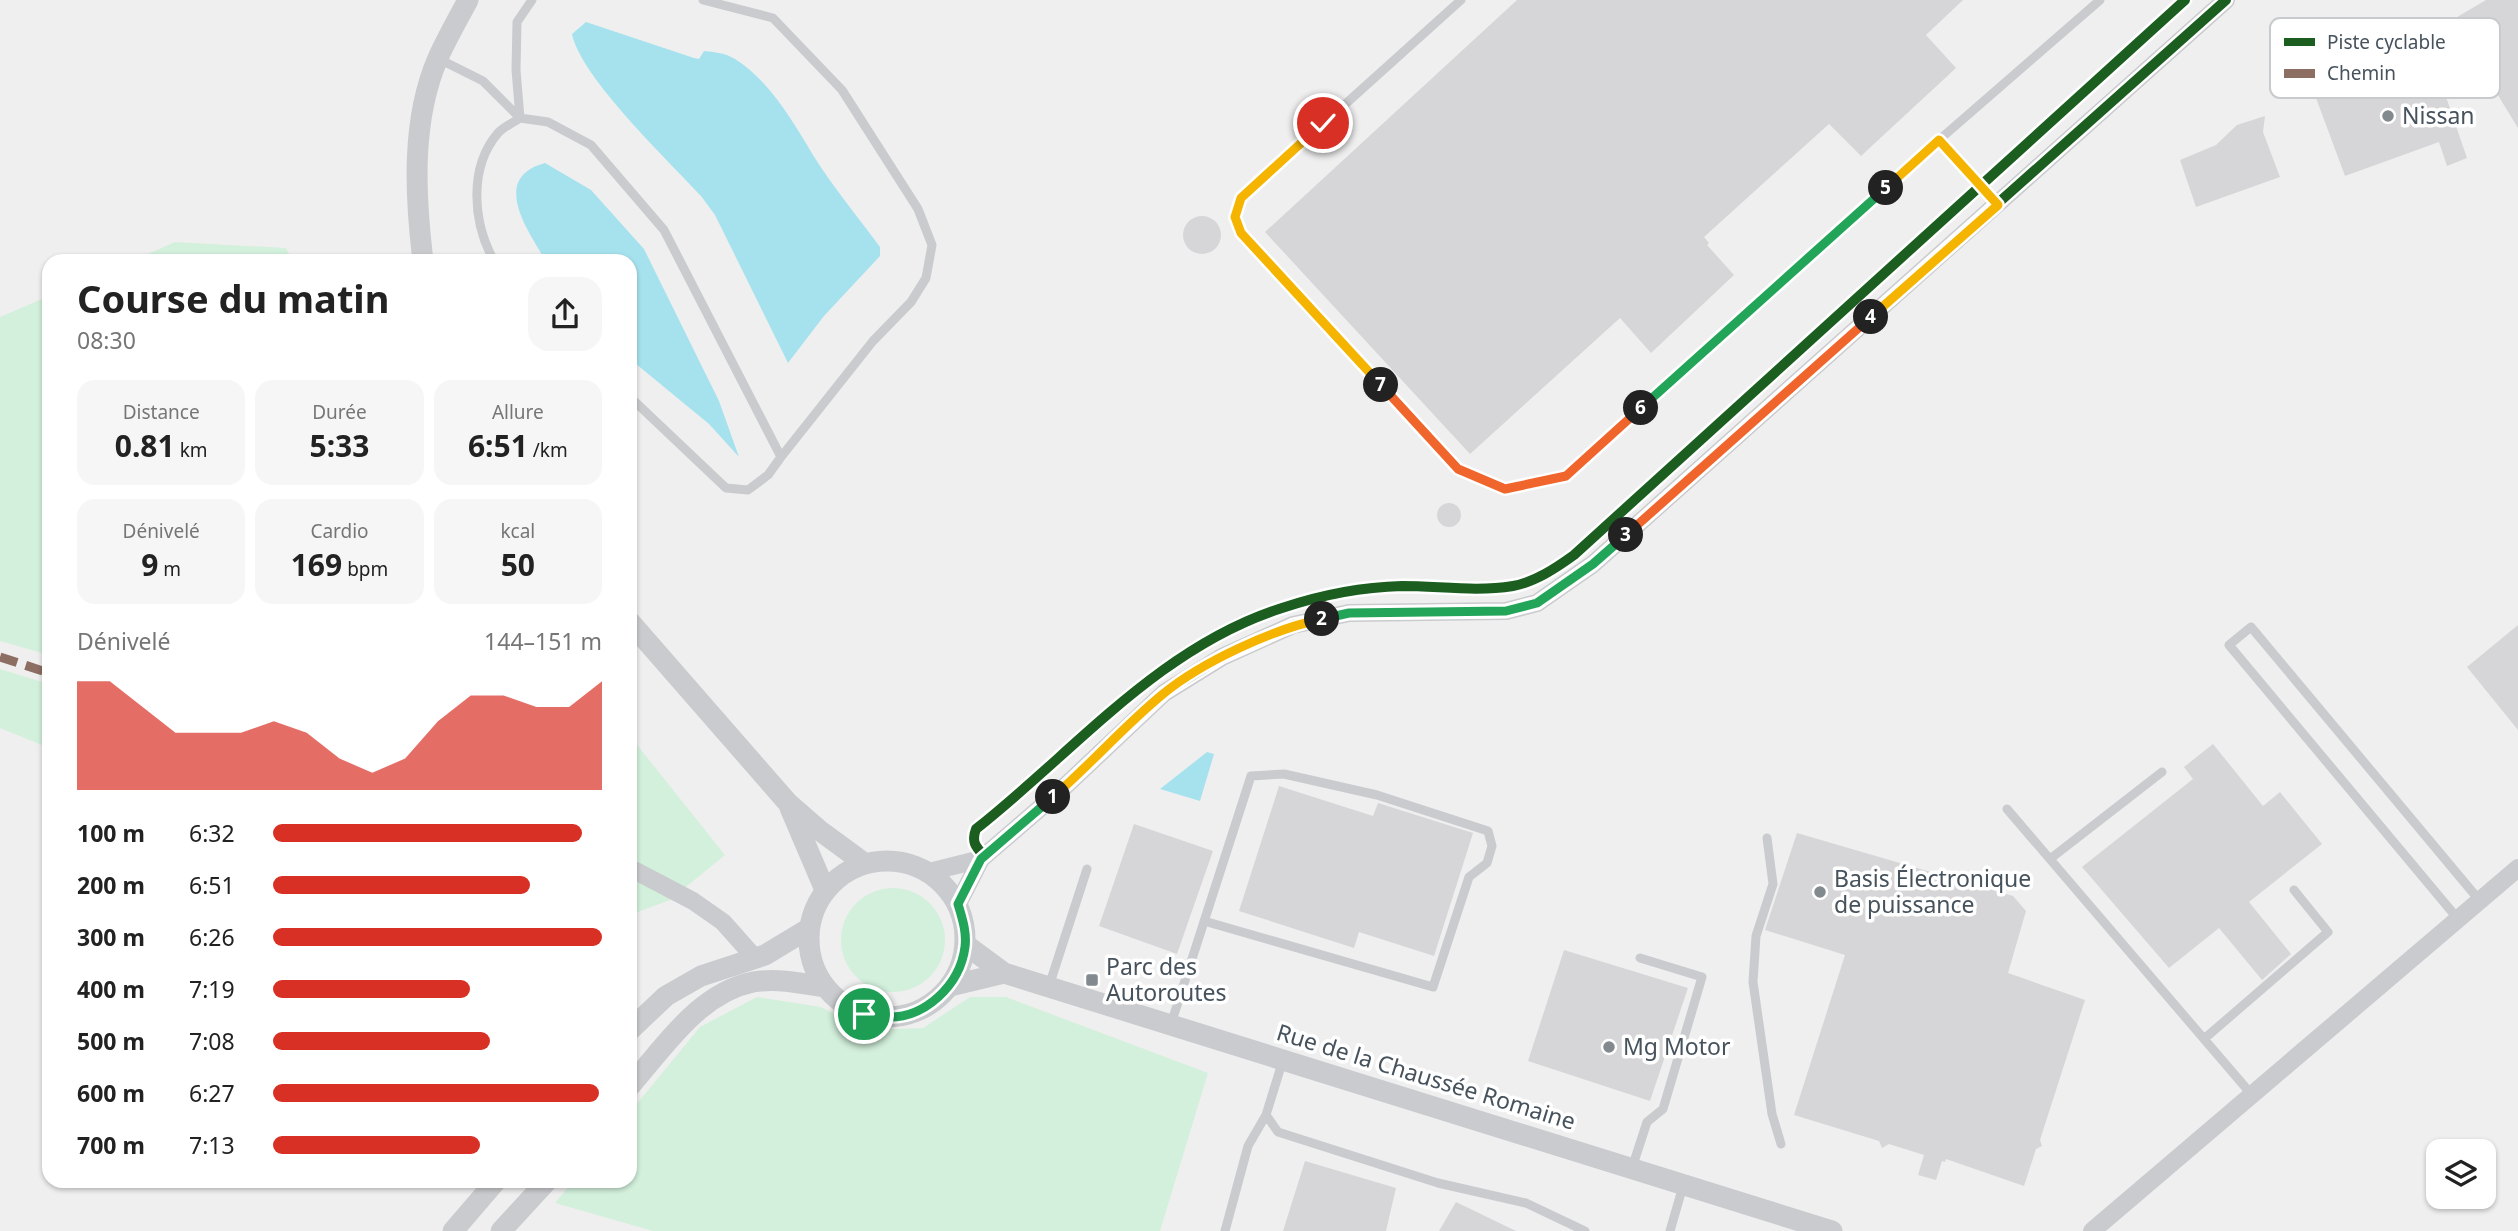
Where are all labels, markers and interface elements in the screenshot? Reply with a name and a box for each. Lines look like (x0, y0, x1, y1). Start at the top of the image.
legend (2270, 18, 2500, 98)
text: Piste cyclable (2327, 29, 2446, 55)
text: Chemin (2327, 60, 2396, 86)
pin (1293, 93, 1353, 153)
place label: Nissan (2402, 99, 2475, 131)
icon: check (1304, 104, 1342, 142)
marker: Nissan (2380, 108, 2396, 124)
pin: 5 (1868, 170, 1904, 206)
text: 5 (1880, 174, 1891, 200)
text: Course du matin (77, 272, 389, 324)
button: share (528, 277, 602, 351)
pin: 4 (1854, 300, 1888, 334)
text: 4 (1865, 303, 1876, 329)
text: 08:30 (77, 324, 136, 356)
pin: 7 (1364, 368, 1398, 402)
text: 7 (1375, 371, 1386, 397)
pin: 6 (1624, 390, 1658, 426)
text: 6 (1635, 394, 1646, 420)
text: Distance (123, 399, 200, 425)
text: Durée (312, 399, 367, 425)
text: Allure (492, 399, 544, 425)
text: 0.81 (115, 425, 175, 466)
text: 5:33 (310, 425, 369, 466)
text: 6:51 (468, 425, 528, 466)
text: km (175, 437, 208, 463)
text: /km (528, 437, 568, 463)
text: Dénivelé (123, 518, 200, 544)
text: Cardio (310, 518, 369, 544)
text: kcal (500, 518, 535, 544)
pin: 3 (1608, 518, 1644, 552)
text: 3 (1620, 521, 1631, 547)
text: 9 (141, 544, 158, 585)
text: 169 (291, 544, 342, 585)
text: 50 (501, 544, 535, 585)
text: m (158, 556, 181, 582)
text: bpm (342, 556, 388, 582)
pin: 2 (1304, 602, 1340, 636)
text: 2 (1316, 605, 1327, 631)
text: Dénivelé (77, 625, 170, 657)
text: 144–151 m (484, 625, 602, 657)
pin: 1 (1036, 780, 1070, 814)
text: 1 (1047, 783, 1058, 809)
text: 100 m (77, 817, 145, 849)
text: 6:32 (189, 817, 235, 849)
place label: Basis Électronique de puissance (1834, 862, 2031, 920)
text: 200 m (77, 869, 145, 901)
text: 6:51 (189, 869, 235, 901)
marker: Basis Électronique de puissance (1812, 884, 1828, 900)
text: 300 m (77, 921, 145, 953)
text: 6:26 (189, 921, 235, 953)
place label: Parc des Autoroutes (1106, 950, 1227, 1008)
marker: Parc des Autoroutes (1084, 972, 1100, 988)
text: 400 m (77, 973, 145, 1005)
text: 7:19 (189, 973, 235, 1005)
pin (834, 984, 894, 1044)
icon: arrive (845, 995, 883, 1033)
street label: Rue de la Chaussée Romaine (1273, 1015, 1580, 1137)
text: 500 m (77, 1025, 145, 1057)
text: 7:08 (189, 1025, 235, 1057)
place label: Mg Motor (1623, 1030, 1731, 1062)
marker: Mg Motor (1601, 1039, 1617, 1055)
text: 600 m (77, 1077, 145, 1109)
text: 6:27 (189, 1077, 235, 1109)
text: 700 m (77, 1129, 145, 1161)
text: 7:13 (189, 1129, 235, 1161)
map controls (2426, 1139, 2496, 1209)
button: layers (2426, 1139, 2496, 1209)

